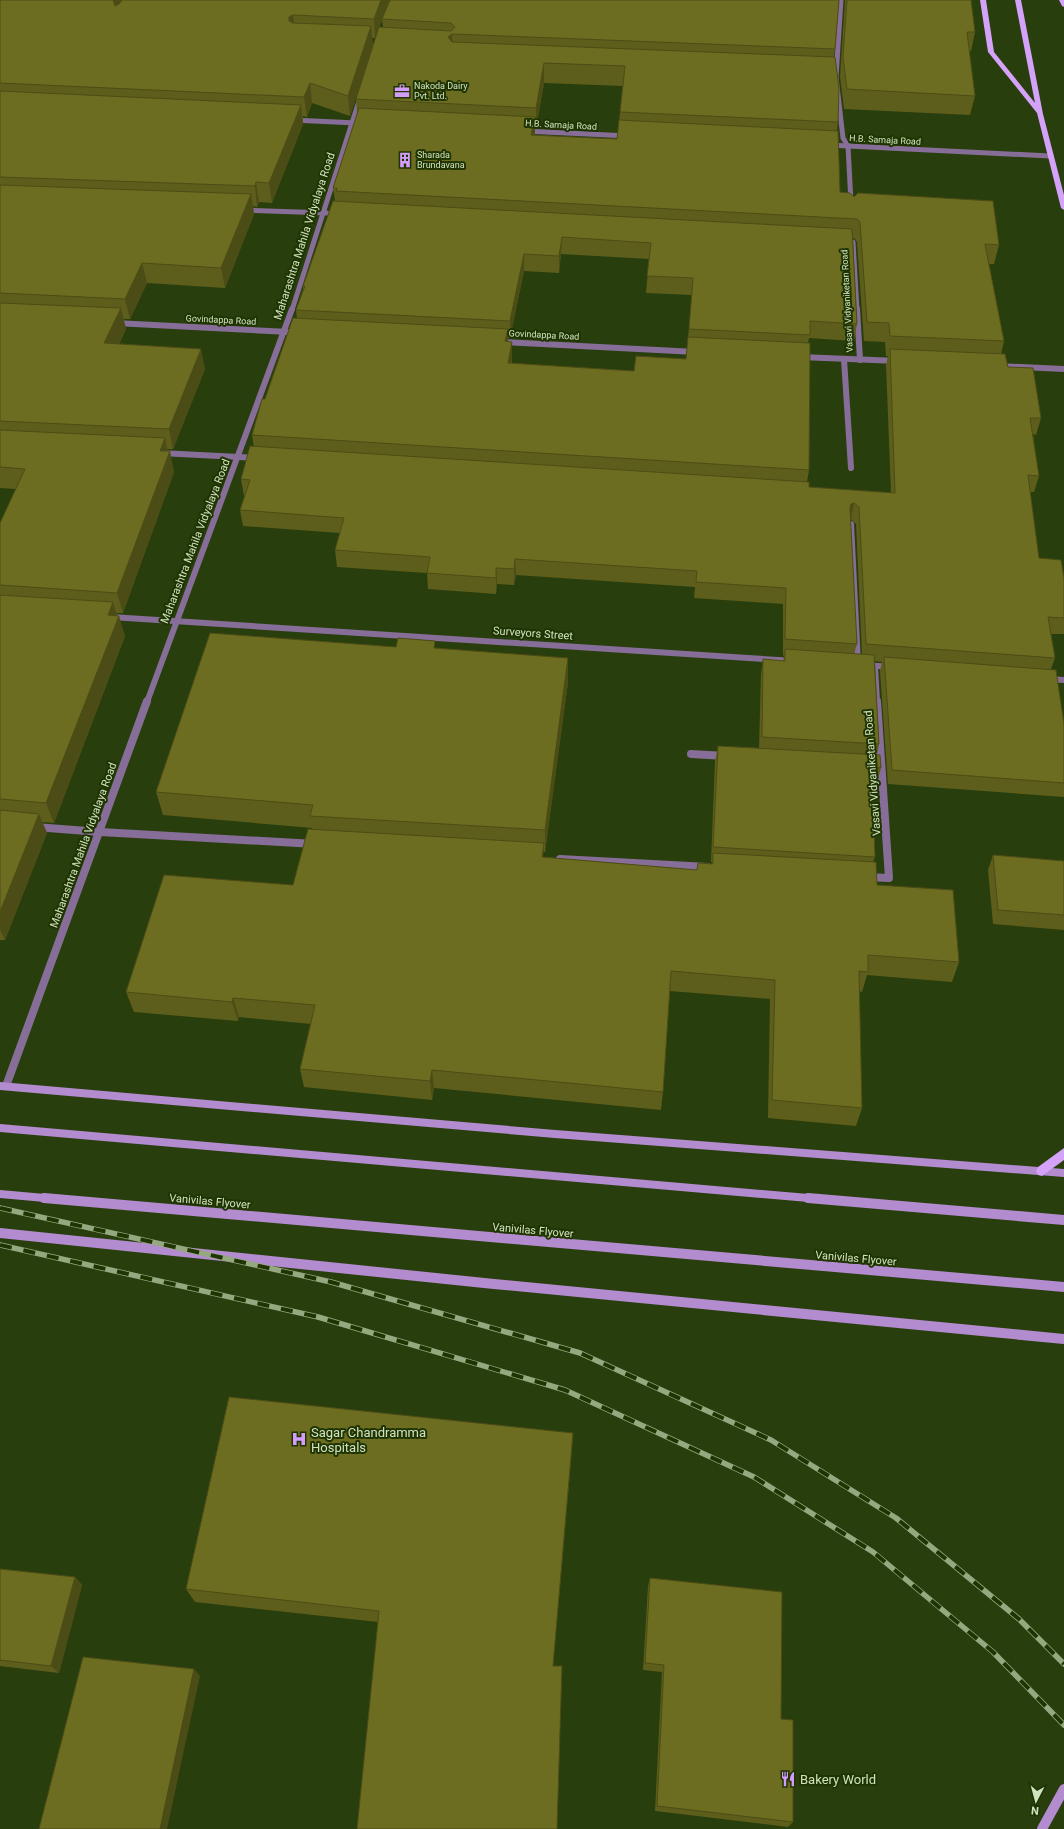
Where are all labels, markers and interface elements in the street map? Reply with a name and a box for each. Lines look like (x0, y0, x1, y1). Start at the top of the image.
place label: Nakoda Dairy Pvt. Ltd. (414, 81, 468, 101)
office icon: Nakoda Dairy Pvt. Ltd. (393, 82, 411, 100)
street label: H.B. Samaja Road (525, 118, 597, 132)
street label: H.B. Samaja Road (849, 133, 921, 147)
place label: Sharada Brundavana (417, 150, 465, 170)
street label: Maharashtra Mahila Vidyalaya Road (271, 151, 338, 321)
building icon: Sharada Brundavana (396, 151, 414, 169)
street label: Vasavi Vidyaniketan Road (839, 249, 855, 353)
street label: Govindappa Road (185, 313, 257, 327)
street label: Govindappa Road (508, 328, 580, 342)
street label: Maharashtra Mahila Vidyalaya Road (158, 457, 233, 625)
street label: Surveyors Street (493, 624, 574, 643)
street label: Vasavi Vidyaniketan Road (862, 710, 883, 836)
street label: Maharashtra Mahila Vidyalaya Road (47, 761, 120, 930)
street label: Vanivilas Flyover (169, 1191, 251, 1212)
street label: Vanivilas Flyover (492, 1220, 574, 1241)
street label: Vanivilas Flyover (815, 1248, 897, 1269)
place label: Sagar Chandramma Hospitals (311, 1425, 426, 1455)
hospital icon: Sagar Chandramma Hospitals (290, 1430, 308, 1448)
restaurant icon: Bakery World (779, 1770, 797, 1788)
place label: Bakery World (800, 1772, 876, 1787)
north arrow (1016, 1781, 1056, 1821)
text: N (1030, 1804, 1040, 1817)

